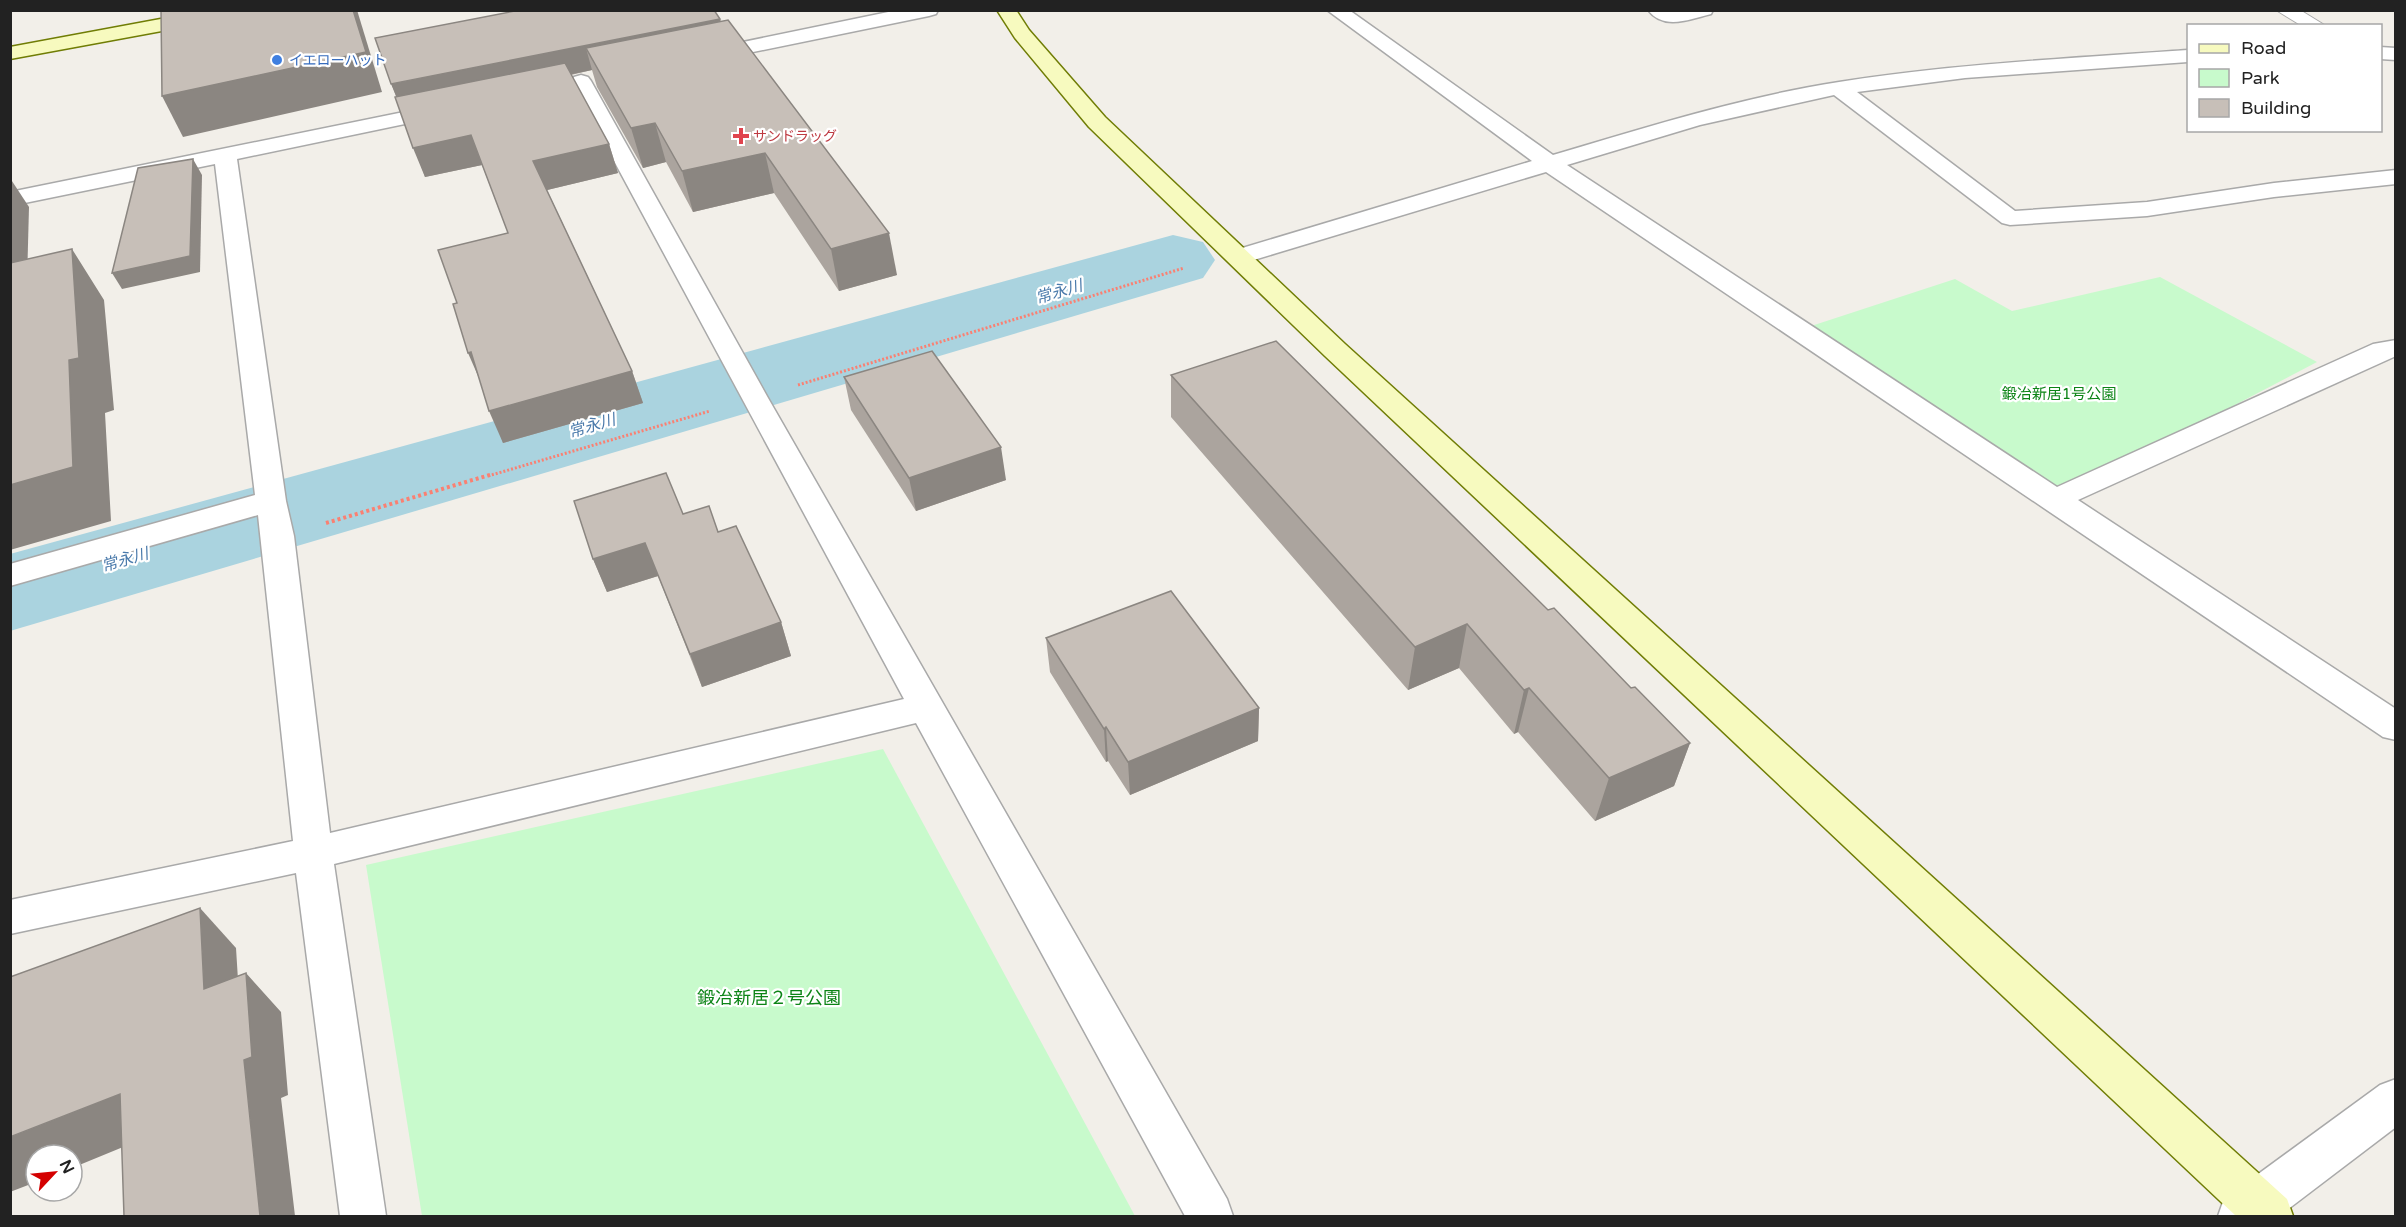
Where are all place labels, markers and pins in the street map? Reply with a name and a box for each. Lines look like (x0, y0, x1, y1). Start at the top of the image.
place label: イエローハット (289, 52, 387, 69)
marker: イエローハット (270, 53, 284, 67)
place label: サンドラッグ (753, 128, 837, 145)
marker: サンドラッグ (734, 129, 748, 143)

